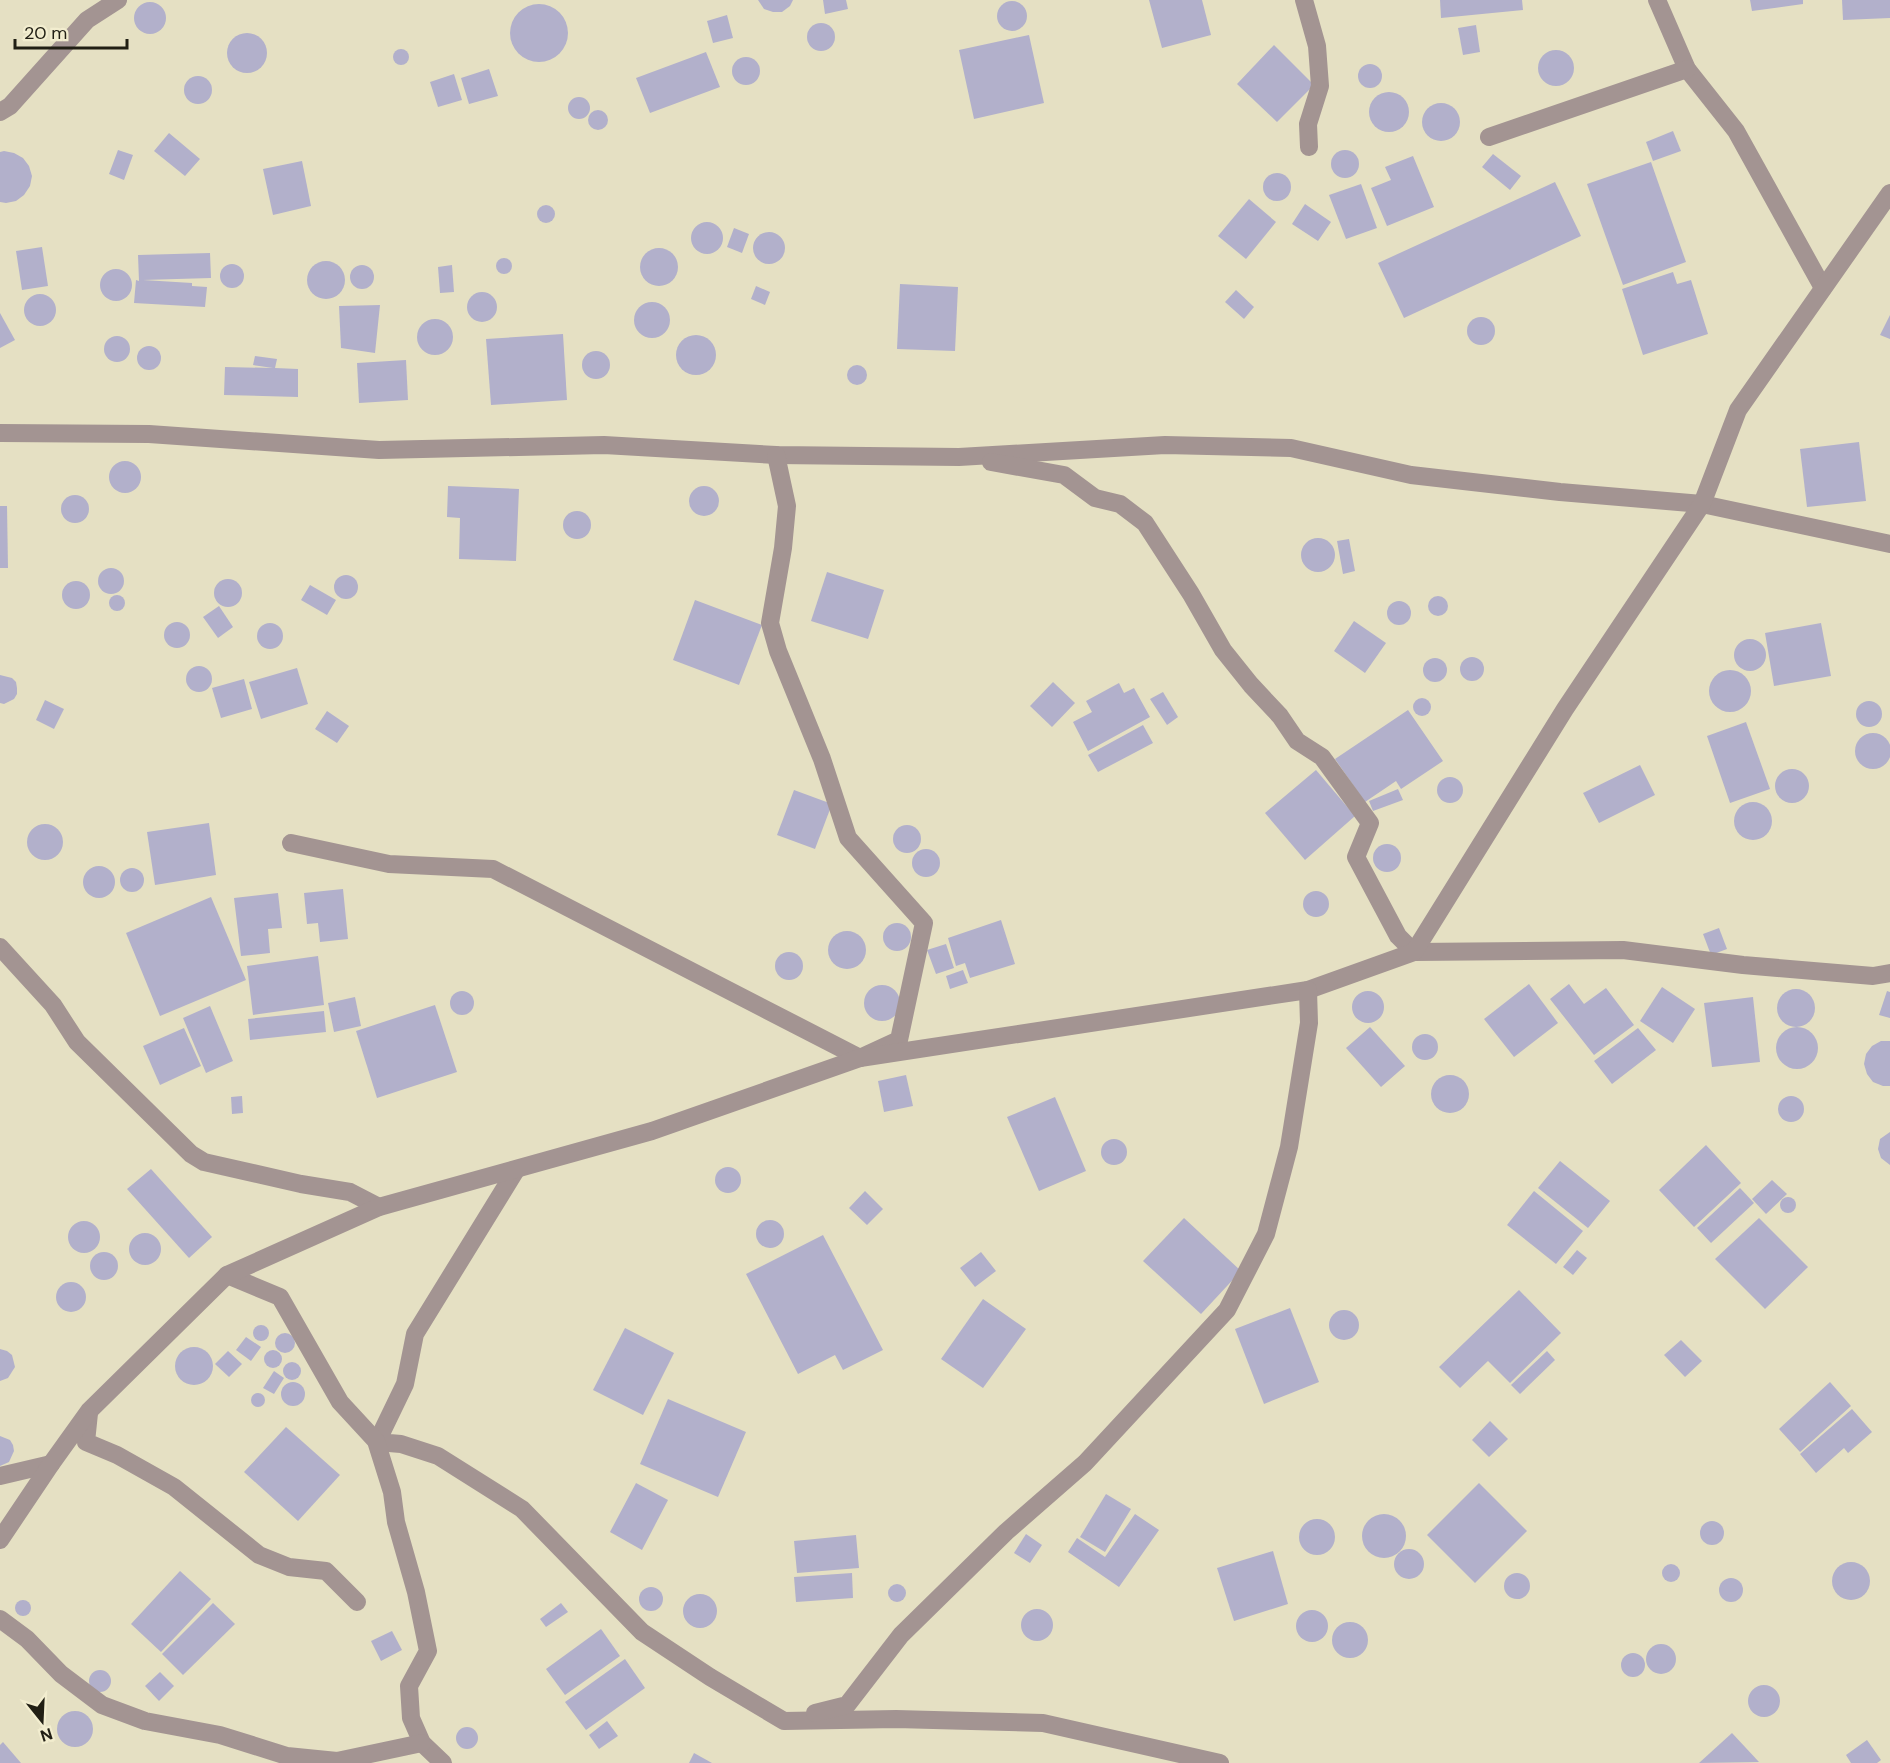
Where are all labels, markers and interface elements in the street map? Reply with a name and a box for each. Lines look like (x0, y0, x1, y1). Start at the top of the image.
scale bar (15, 12, 128, 50)
text: 20 m (24, 21, 67, 45)
north arrow (12, 1691, 72, 1751)
text: N (38, 1723, 55, 1747)

